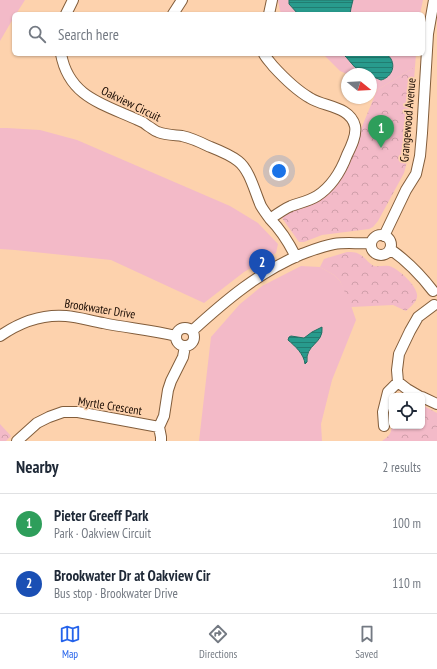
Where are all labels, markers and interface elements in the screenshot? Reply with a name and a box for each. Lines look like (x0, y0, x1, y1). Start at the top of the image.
search box (12, 12, 425, 56)
icon: search (26, 23, 48, 45)
text: Search here (58, 25, 119, 44)
north arrow (341, 68, 377, 104)
street label: Grangewood Avenue (396, 77, 419, 163)
street label: Oakview Circuit (99, 83, 164, 125)
pin: 1 (368, 115, 394, 148)
your location (269, 161, 289, 181)
pin: 2 (249, 249, 275, 282)
street label: Brookwater Drive (64, 295, 137, 322)
street label: Myrtle Crescent (77, 393, 144, 418)
map controls (389, 393, 425, 429)
button: locate (389, 393, 425, 429)
text: Nearby (16, 456, 59, 478)
text: 2 results (382, 459, 421, 476)
text: Pieter Greeff Park (54, 506, 148, 525)
text: 1 (26, 515, 32, 532)
text: 100 m (392, 515, 421, 532)
text: Park · Oakview Circuit (54, 525, 151, 542)
text: Brookwater Dr at Oakview Cir (54, 566, 210, 585)
text: 2 (26, 575, 32, 592)
text: 110 m (392, 575, 421, 592)
text: Bus stop · Brookwater Drive (54, 585, 178, 602)
tab: Map (59, 623, 81, 661)
tab: Directions (199, 623, 237, 661)
tab: Saved (355, 623, 378, 661)

